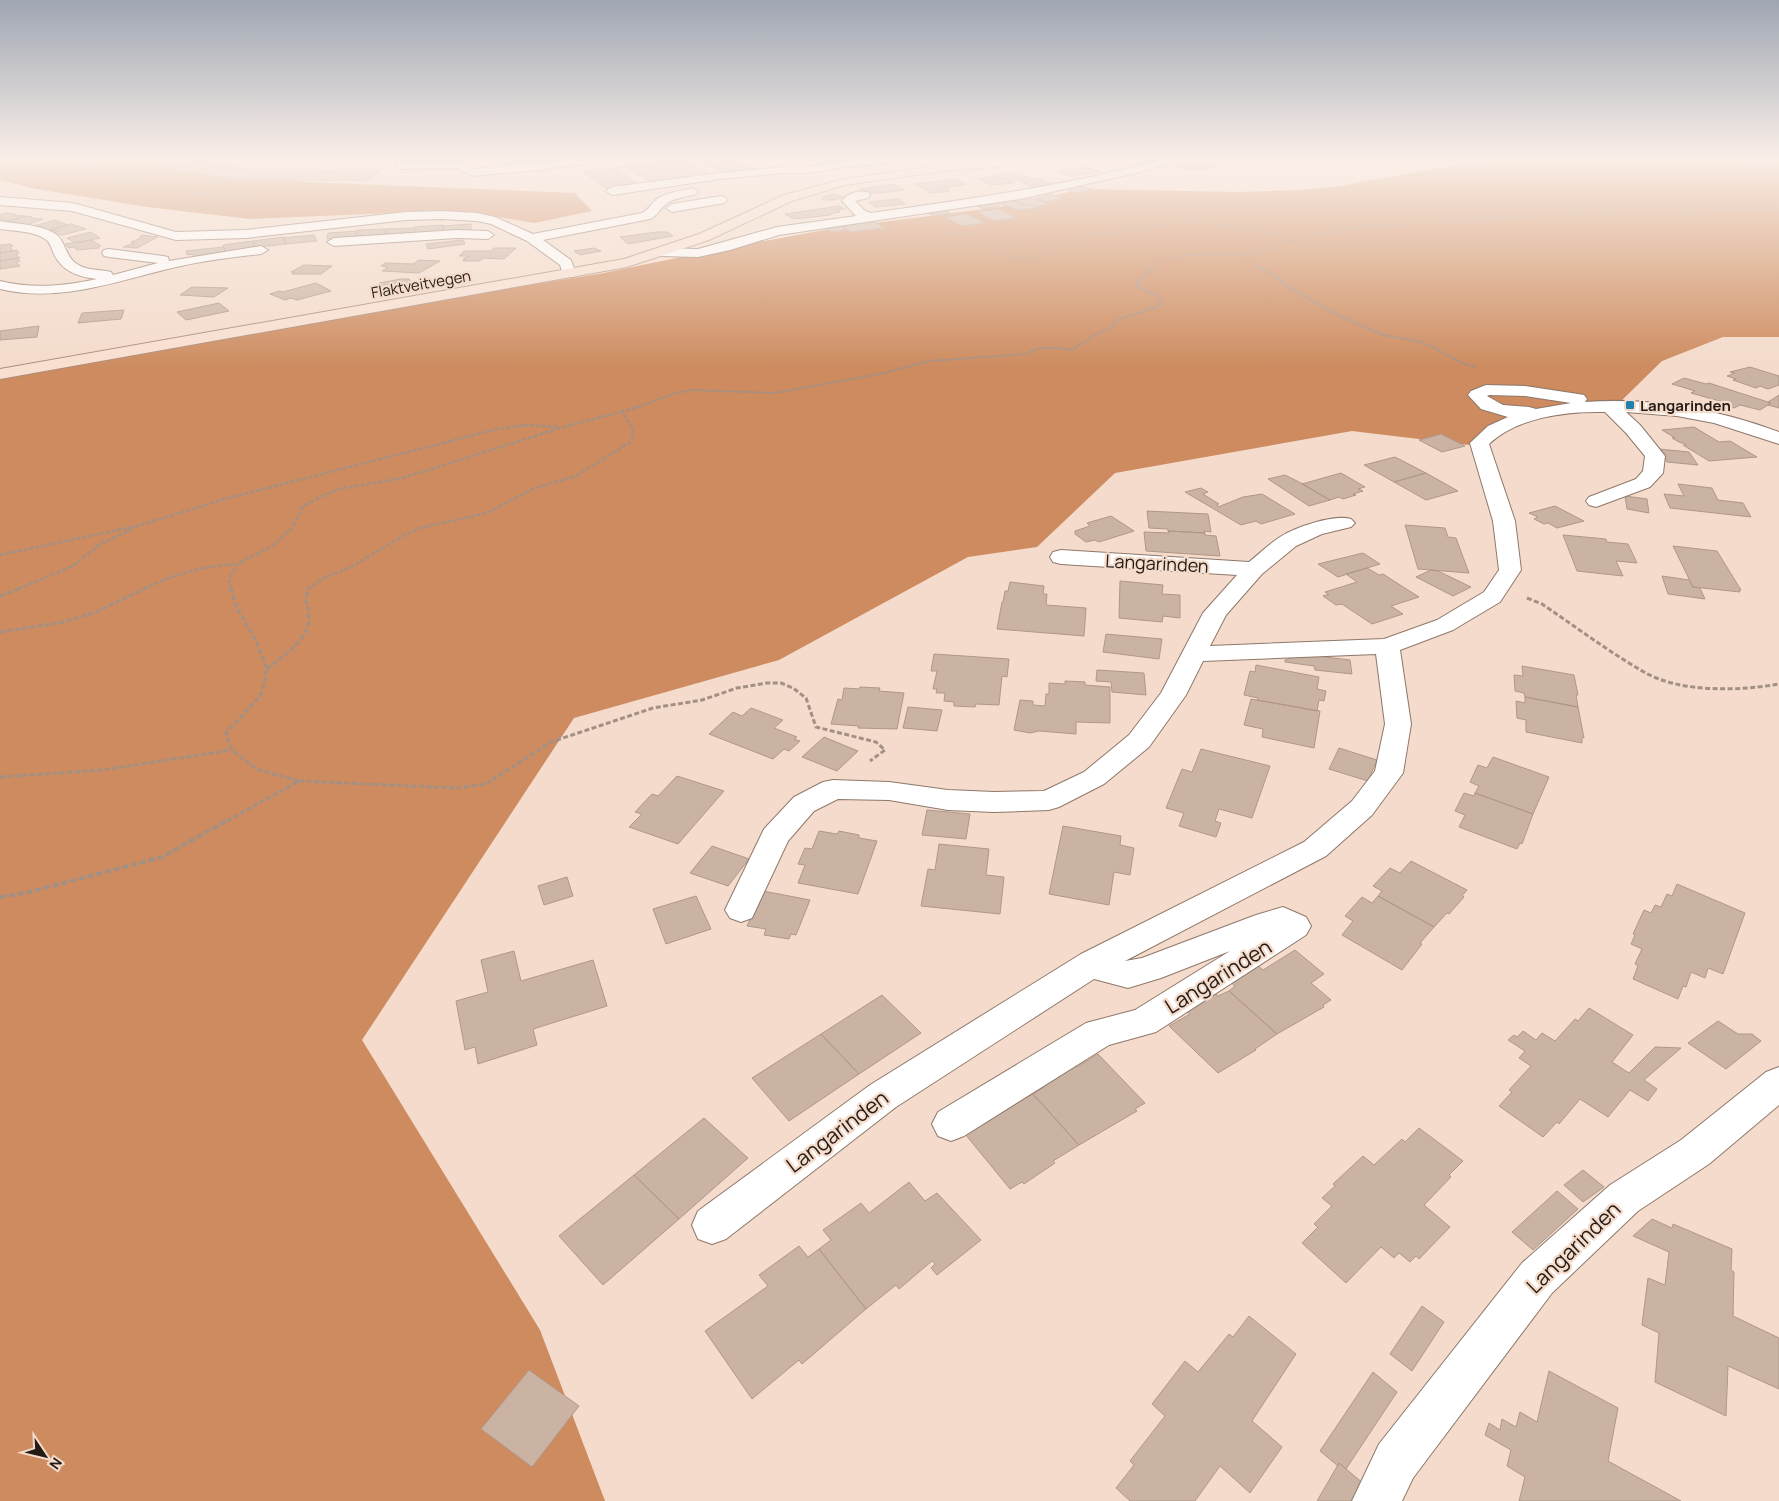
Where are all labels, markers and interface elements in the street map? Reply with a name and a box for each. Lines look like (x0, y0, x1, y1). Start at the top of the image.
street label: Flaktveitvegen (370, 265, 473, 303)
place label: Langarinden (1640, 395, 1731, 416)
marker: Langarinden (1624, 399, 1636, 411)
street label: Langarinden (1105, 548, 1209, 578)
street label: Langarinden (1159, 932, 1277, 1020)
street label: Langarinden (780, 1083, 894, 1179)
street label: Langarinden (1520, 1195, 1626, 1299)
north arrow (20, 1431, 70, 1481)
text: N (45, 1454, 67, 1473)

